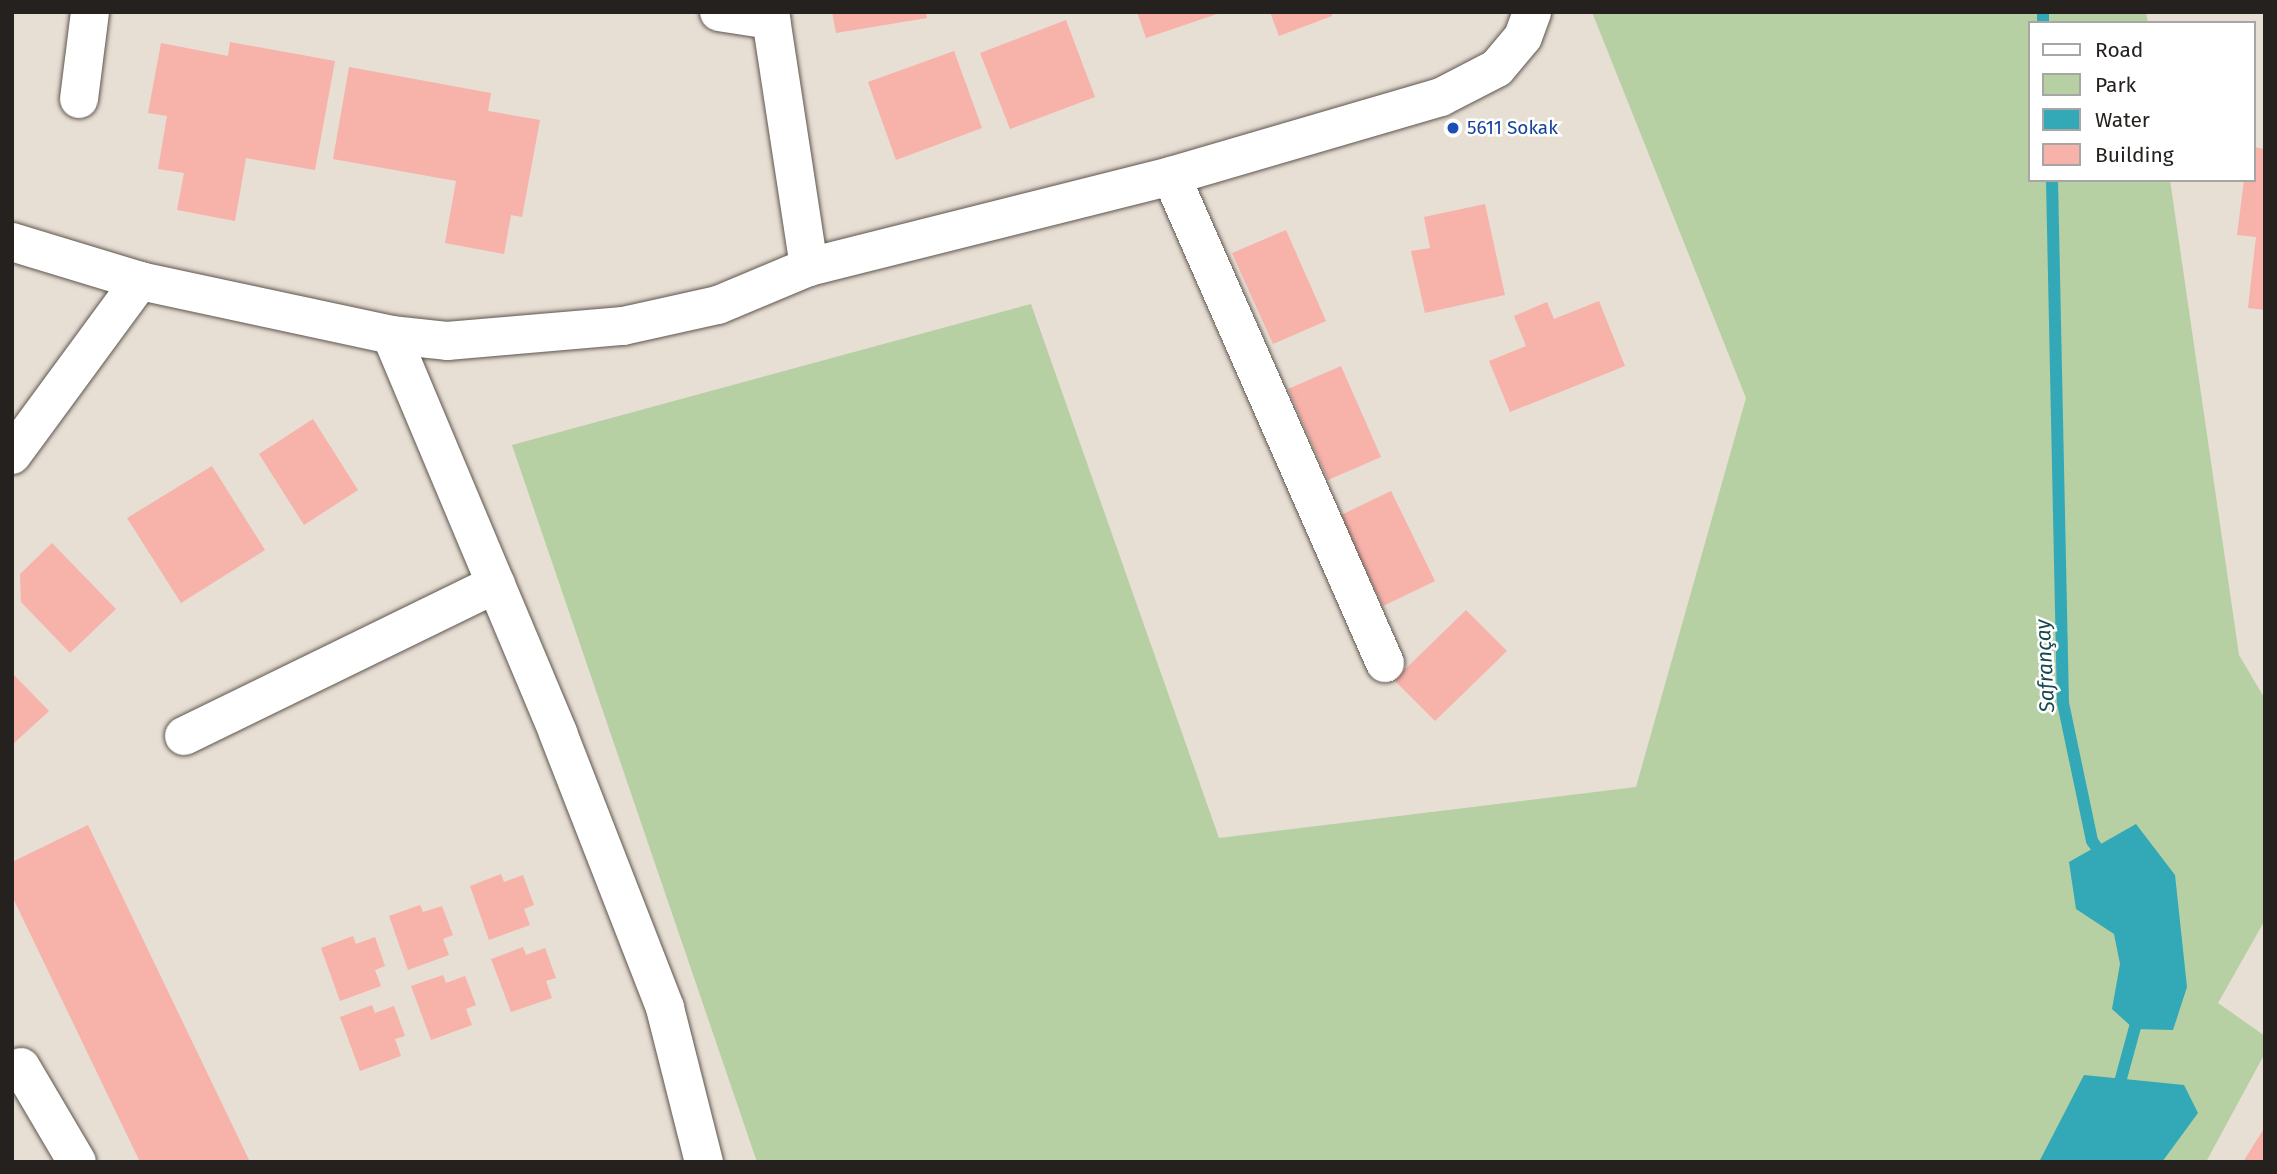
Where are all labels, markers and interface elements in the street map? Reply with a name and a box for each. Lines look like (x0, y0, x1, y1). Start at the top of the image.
legend (2028, 21, 2256, 182)
text: Road (2095, 37, 2143, 63)
text: Park (2095, 72, 2136, 98)
text: Water (2095, 107, 2150, 133)
place label: 5611 Sokak (1467, 117, 1558, 139)
marker: 5611 Sokak (1445, 120, 1461, 136)
text: Building (2095, 142, 2174, 168)
water label: Safrançay (2030, 619, 2060, 713)

